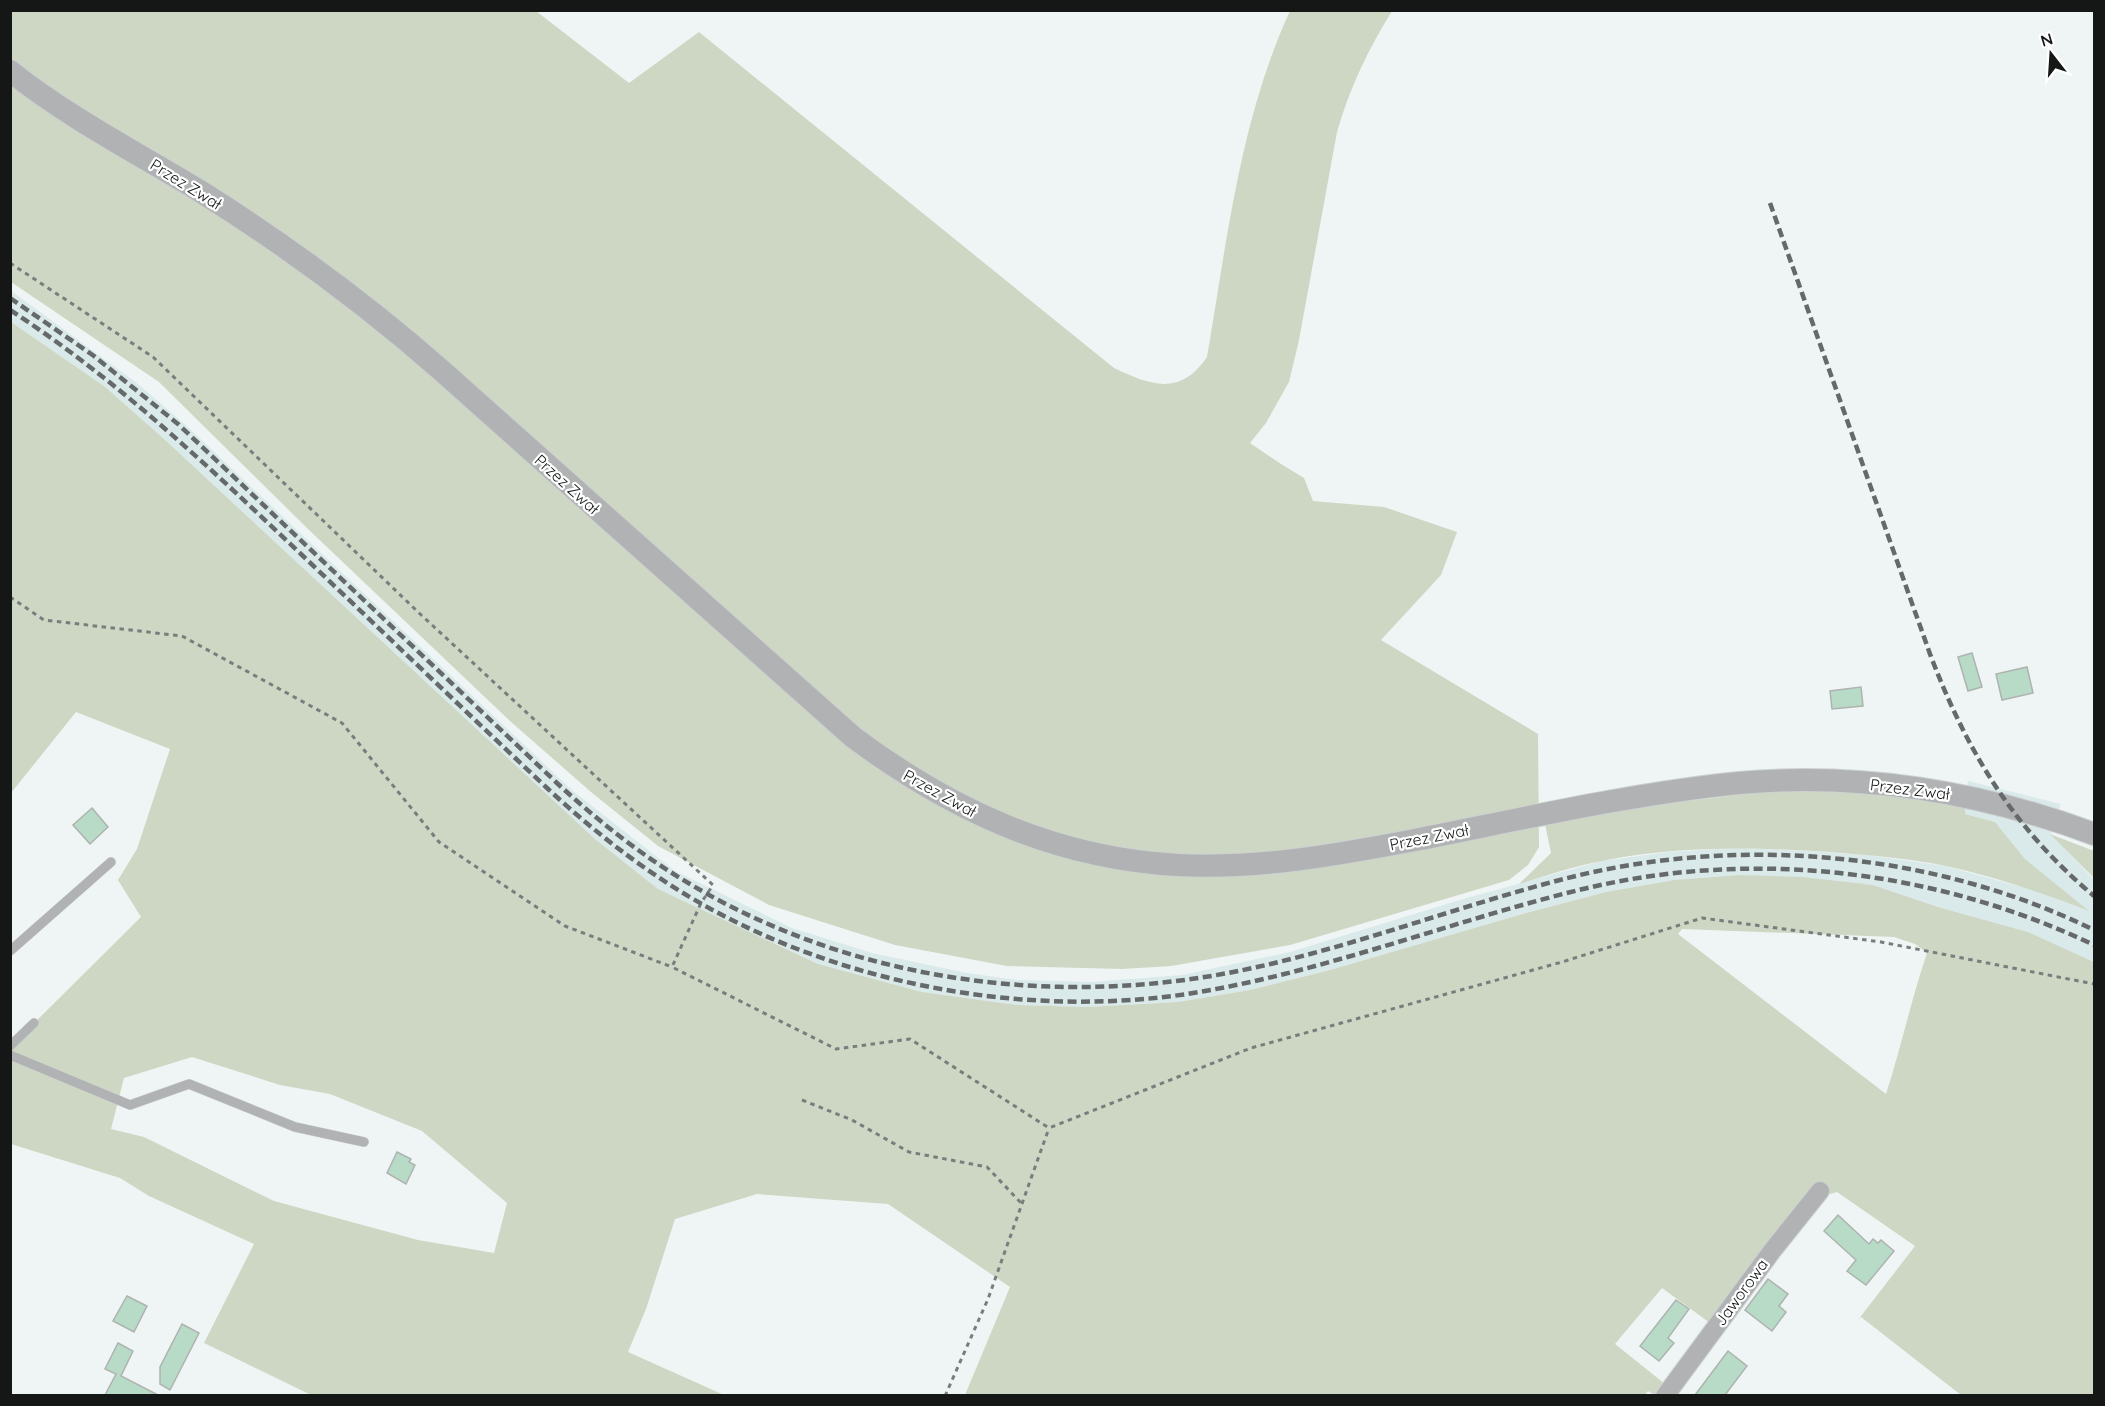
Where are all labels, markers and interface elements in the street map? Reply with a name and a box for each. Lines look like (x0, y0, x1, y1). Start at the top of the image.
north arrow (2021, 24, 2081, 84)
text: N (2038, 28, 2055, 51)
street label: Przez Zwał (147, 154, 226, 214)
street label: Przez Zwał (531, 450, 604, 518)
street label: Przez Zwał (900, 765, 980, 821)
street label: Przez Zwał (1869, 774, 1951, 804)
street label: Przez Zwał (1388, 819, 1470, 854)
street label: Jaworowa (1710, 1255, 1772, 1329)

